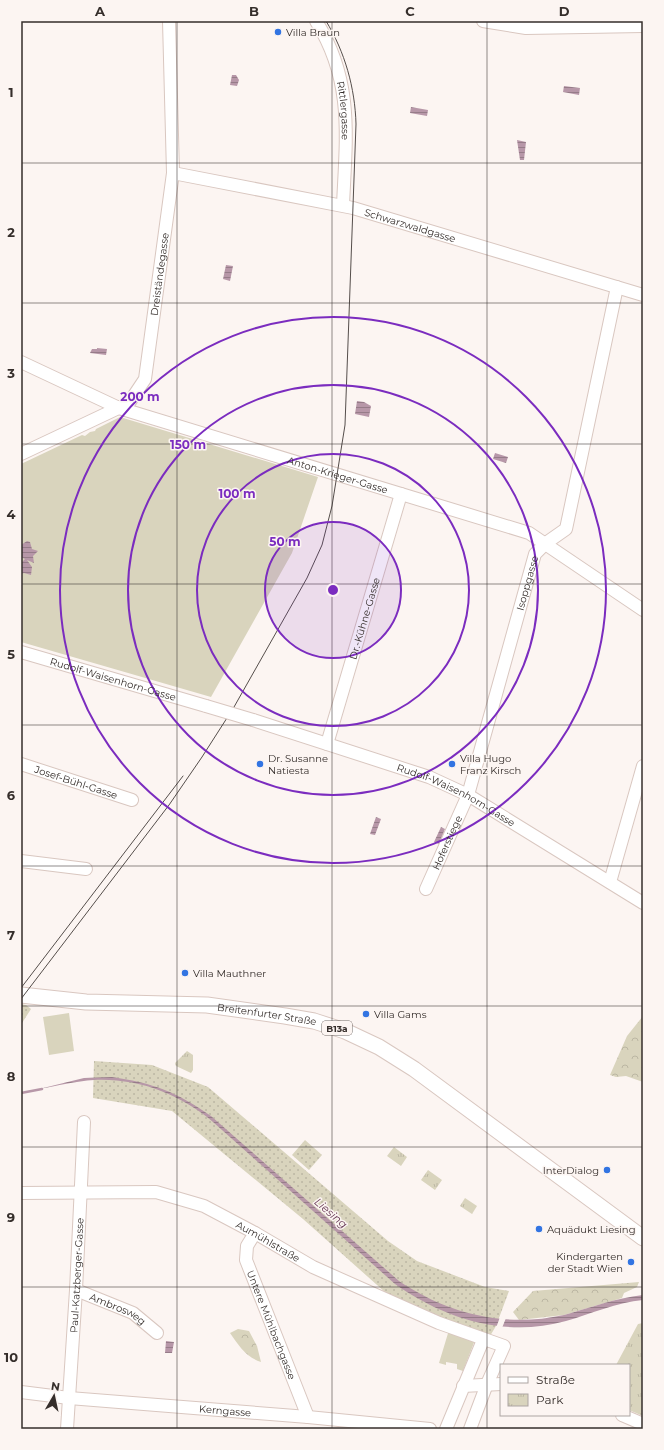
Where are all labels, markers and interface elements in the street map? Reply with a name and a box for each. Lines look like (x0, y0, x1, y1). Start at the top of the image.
text: A (94, 3, 106, 19)
text: B (249, 3, 259, 19)
text: C (405, 3, 415, 19)
text: D (559, 3, 570, 19)
place label: Villa Braun (286, 26, 340, 39)
marker: Villa Braun (273, 27, 283, 37)
street label: Rittlergasse (334, 80, 352, 140)
text: 1 (8, 84, 14, 100)
street label: Schwarzwaldgasse (363, 205, 457, 245)
text: 2 (7, 224, 15, 240)
street label: Dreiständegasse (147, 232, 171, 317)
text: 3 (6, 365, 15, 381)
text: 200 m (120, 389, 160, 404)
text: 150 m (170, 437, 206, 452)
street label: Anton-Krieger-Gasse (286, 453, 390, 496)
text: 100 m (219, 486, 255, 501)
text: 4 (7, 506, 16, 522)
text: 50 m (269, 534, 301, 549)
street label: Isoppgasse (513, 554, 541, 612)
street label: Dr.-Kühne-Gasse (346, 576, 382, 661)
centre of rings (326, 583, 340, 597)
text: 5 (7, 646, 15, 662)
street label: Rudolf-Waisenhorn-Gasse (49, 654, 178, 703)
place label: Dr. Susanne Natiesta (268, 752, 328, 777)
place label: Villa Hugo Franz Kirsch (460, 752, 521, 777)
marker: Dr. Susanne Natiesta (255, 759, 265, 769)
marker: Villa Hugo Franz Kirsch (447, 759, 457, 769)
street label: Rudolf-Waisenhorn-Gasse (395, 761, 518, 829)
street label: Josef-Bühl-Gasse (32, 762, 119, 801)
text: 6 (7, 787, 16, 803)
street label: Hoferstiege (429, 813, 465, 872)
text: 7 (7, 927, 15, 943)
place label: Villa Mauthner (193, 967, 266, 980)
marker: Villa Mauthner (180, 968, 190, 978)
street label: Breitenfurter Straße (217, 1000, 318, 1028)
place label: Villa Gams (374, 1008, 427, 1021)
marker: Villa Gams (361, 1009, 371, 1019)
road number: B13a (322, 1021, 352, 1035)
text: 8 (7, 1068, 16, 1084)
place label: InterDialog (543, 1164, 599, 1177)
marker: InterDialog (602, 1165, 612, 1175)
water label: Liesing (312, 1195, 351, 1232)
text: 9 (7, 1209, 15, 1225)
street label: Paul-Katzberger-Gasse (67, 1217, 86, 1333)
street label: Aumühlstraße (234, 1218, 302, 1265)
place label: Aquädukt Liesing (547, 1223, 635, 1236)
marker: Aquädukt Liesing (534, 1224, 544, 1234)
place label: Kindergarten der Stadt Wien (548, 1250, 623, 1275)
marker: Kindergarten der Stadt Wien (626, 1257, 636, 1267)
street label: Untere Mühlbachgasse (244, 1268, 299, 1381)
street label: Ambrosweg (88, 1290, 149, 1328)
text: 10 (4, 1349, 18, 1365)
legend (500, 1364, 630, 1416)
text: Straße (536, 1372, 575, 1387)
north arrow (34, 1376, 74, 1416)
text: N (50, 1379, 61, 1394)
text: Park (536, 1392, 564, 1407)
street label: Kerngasse (199, 1402, 252, 1419)

